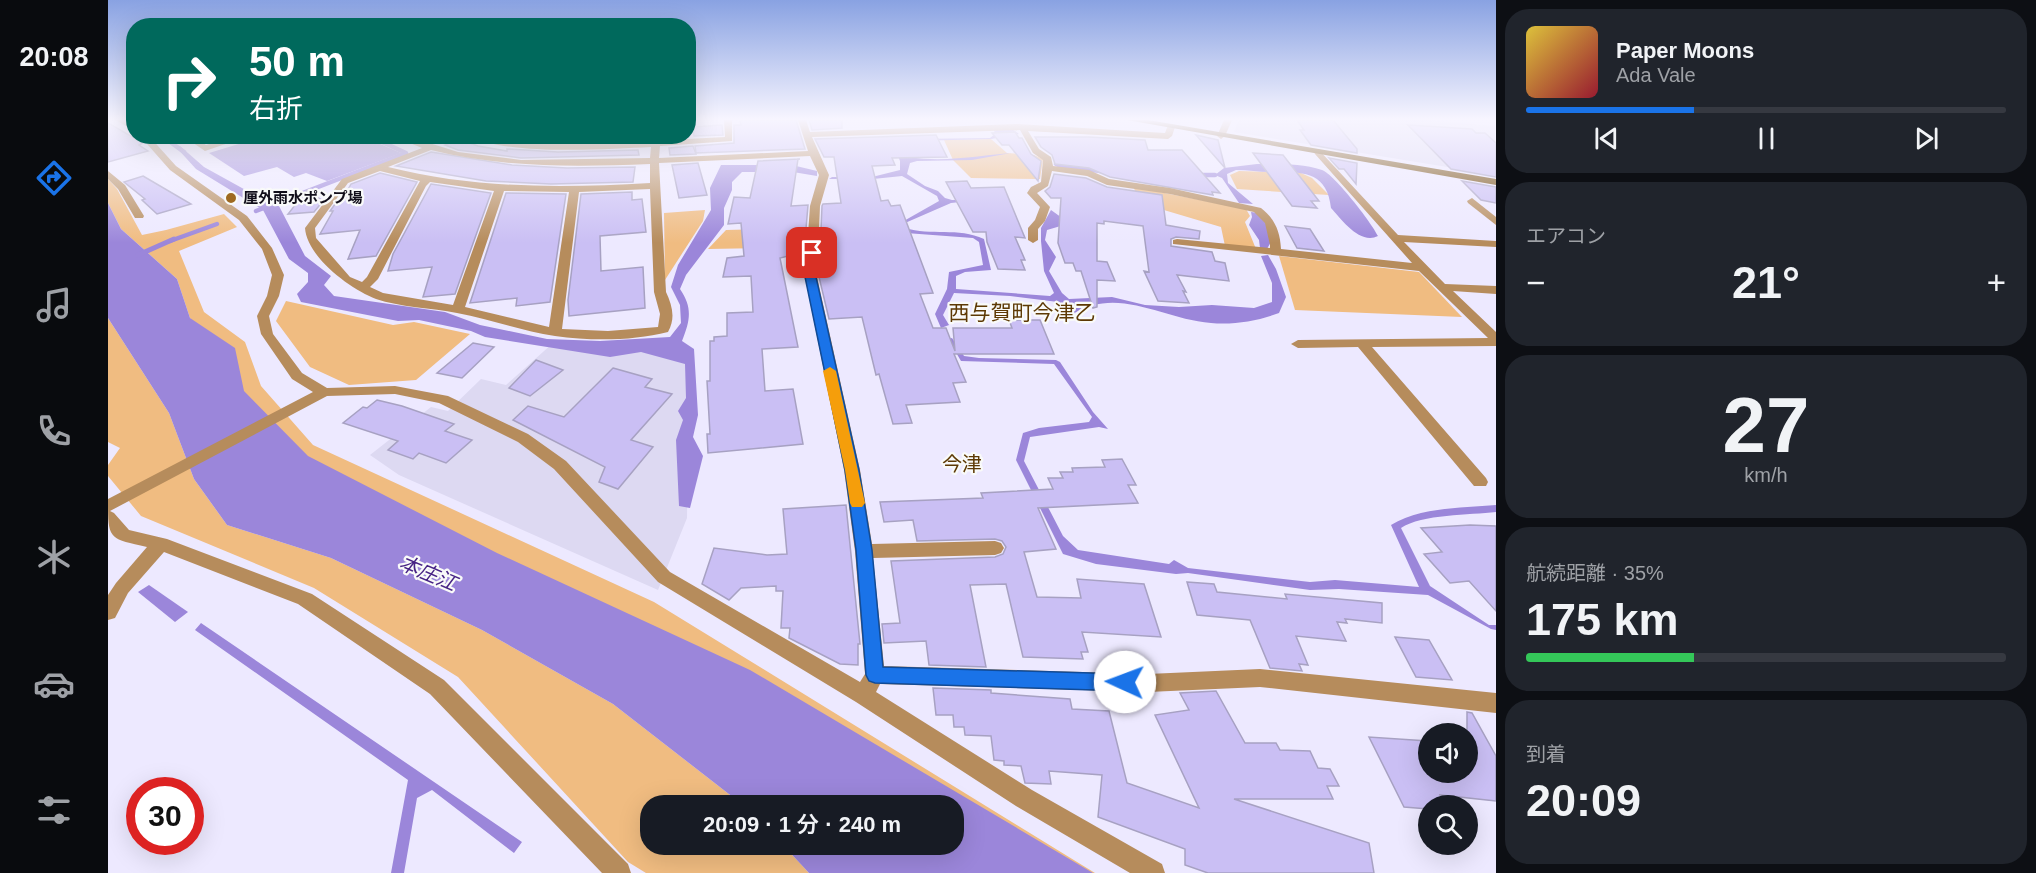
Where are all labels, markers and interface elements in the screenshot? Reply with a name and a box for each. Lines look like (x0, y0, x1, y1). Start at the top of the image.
text: 50 m (249, 38, 345, 85)
text: Paper Moons (1616, 38, 1754, 63)
text: 20:08 (19, 42, 89, 72)
icon: right (150, 42, 228, 120)
text: Ada Vale (1616, 64, 1696, 86)
text: 右折 (249, 94, 303, 124)
icon: previous (1590, 122, 1623, 155)
icon: pause (1750, 122, 1783, 155)
icon: next (1910, 122, 1943, 155)
icon: directions (33, 157, 75, 199)
place label: 厘外雨水ポンプ場 (243, 189, 363, 206)
marker: 厘外雨水ポンプ場 (224, 191, 238, 205)
text: エアコン (1526, 225, 1606, 247)
pin (786, 227, 837, 278)
icon: arrive (795, 236, 828, 269)
text: 21° (1732, 257, 1800, 308)
text: − (1526, 264, 1545, 301)
text: + (1987, 264, 2006, 301)
icon: music (33, 284, 75, 326)
district label: 西与賀町今津乙 (949, 301, 1096, 324)
text: 27 (1723, 381, 1809, 469)
icon: phone (33, 410, 75, 452)
district label: 今津 (942, 453, 982, 475)
text: km/h (1744, 464, 1788, 486)
icon: climate (33, 536, 75, 578)
water label: 本庄江 (396, 551, 462, 596)
text: 航続距離 · 35% (1526, 562, 1664, 584)
text: 175 km (1526, 594, 1679, 645)
position arrow (1093, 650, 1157, 714)
icon: car (33, 663, 75, 705)
map controls (1418, 723, 1478, 855)
button: sound (1418, 723, 1478, 783)
text: 到着 (1526, 743, 1566, 765)
text: 20:09 (1526, 775, 1641, 826)
speed limit sign: 30 (126, 777, 204, 855)
icon: filters (33, 789, 75, 831)
button: search (1418, 795, 1478, 855)
text: 20:09 · 1 分 · 240 m (703, 812, 901, 837)

